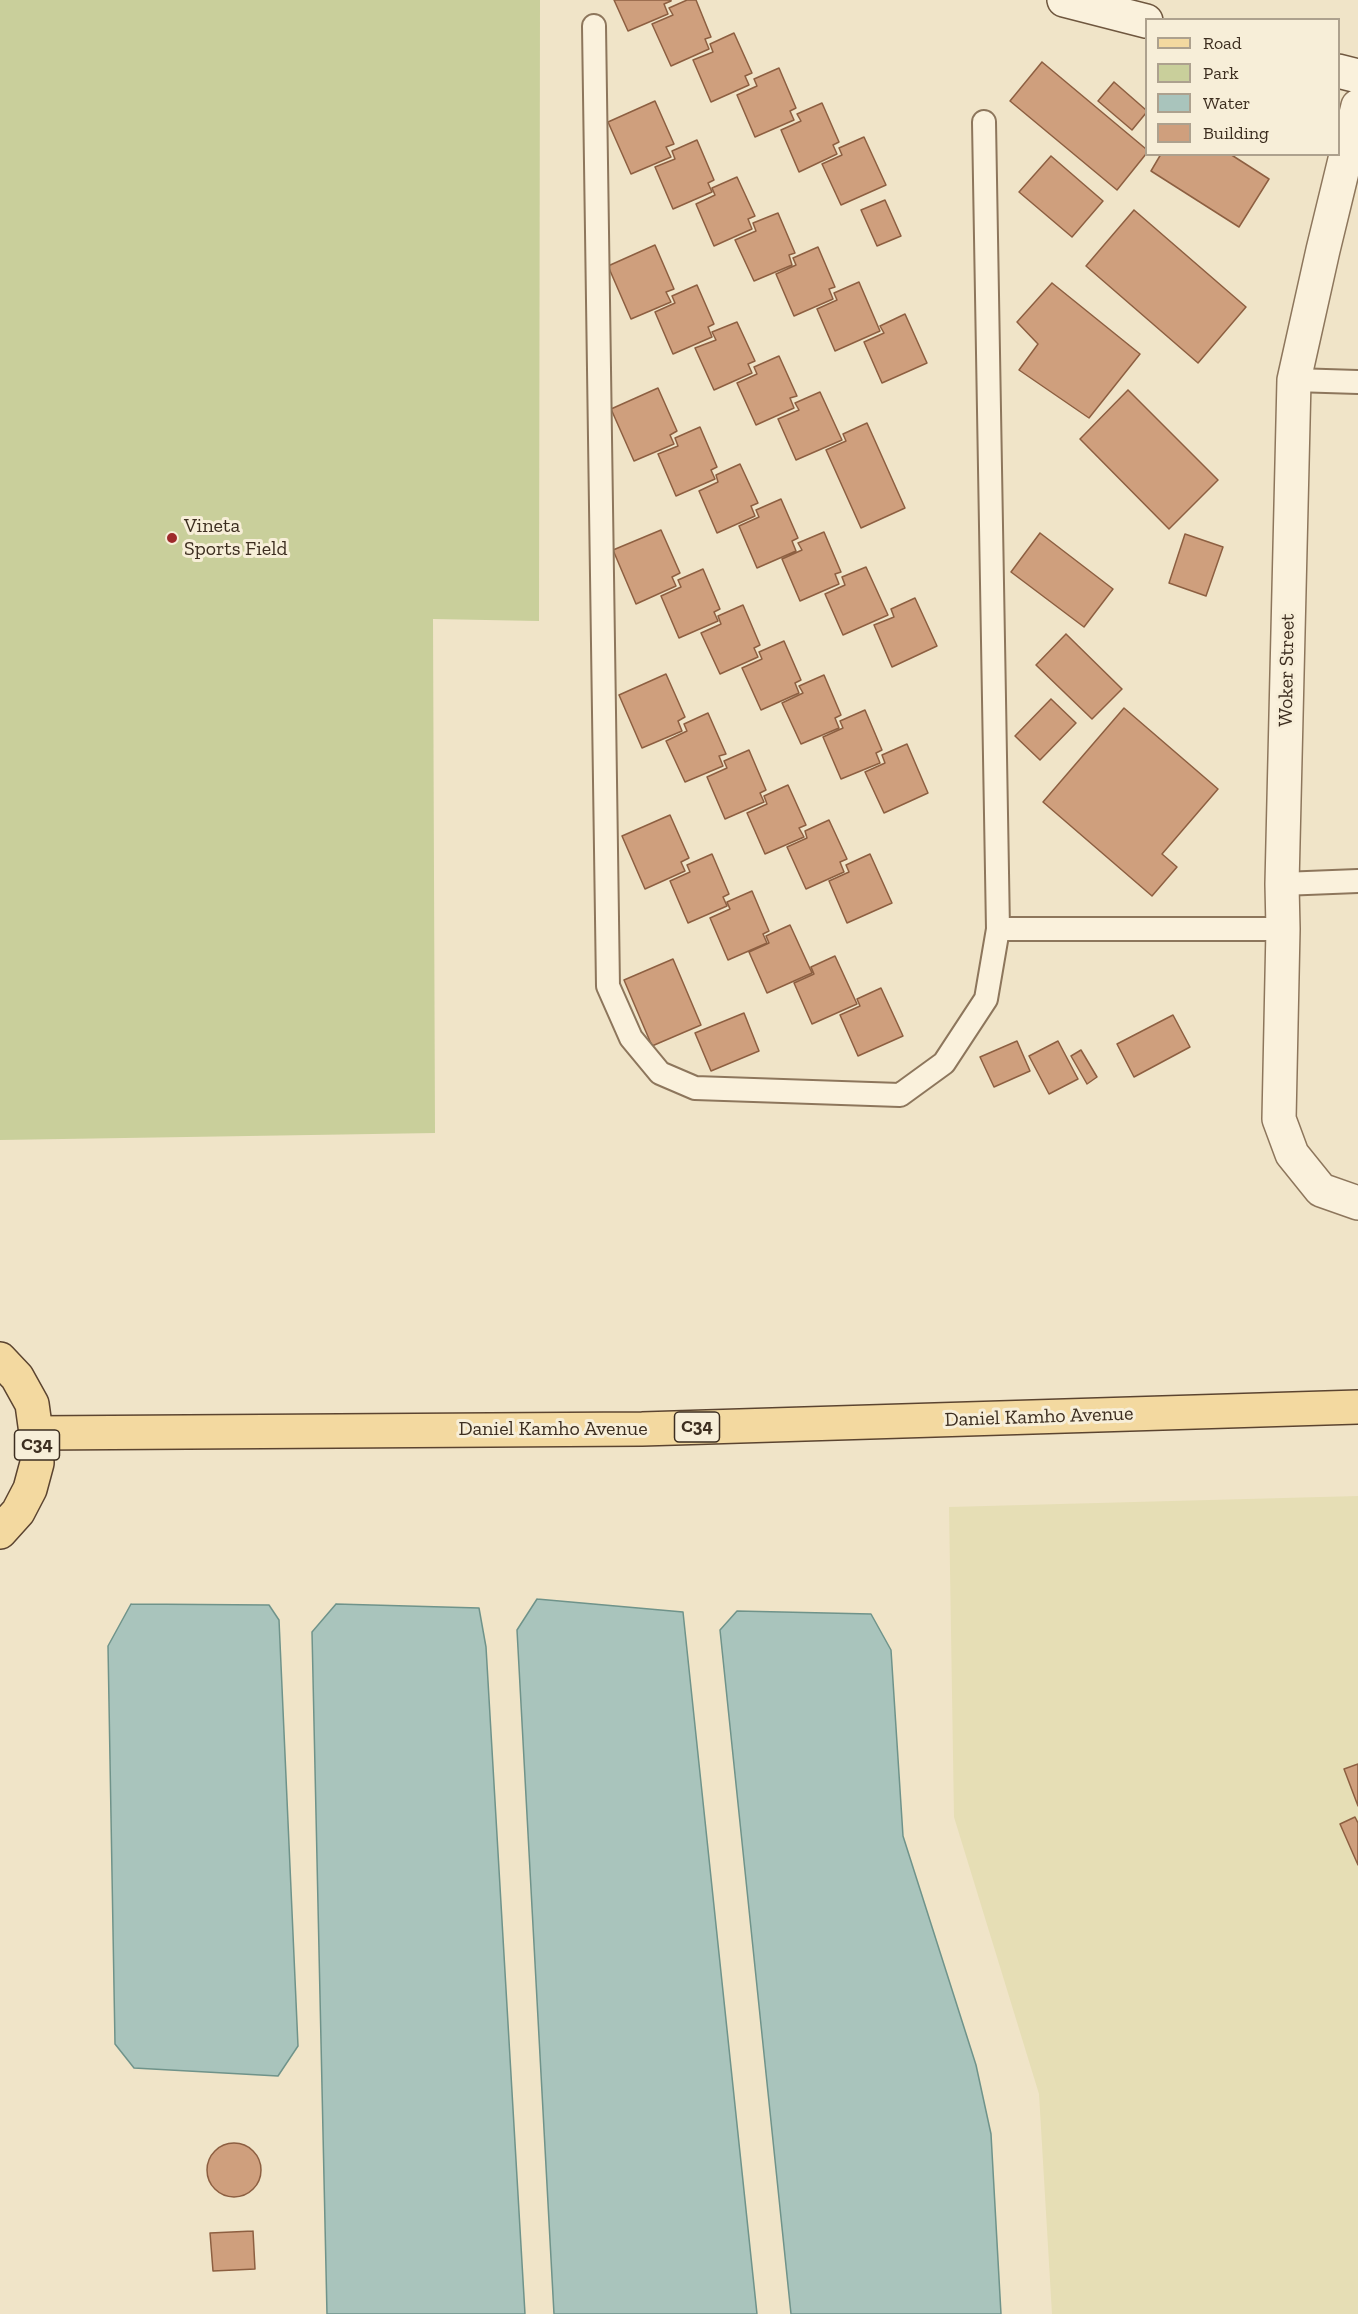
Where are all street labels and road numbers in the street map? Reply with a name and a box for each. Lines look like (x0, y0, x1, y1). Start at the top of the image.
street label: Woker Street (1274, 613, 1300, 727)
street label: Daniel Kamho Avenue (944, 1402, 1134, 1432)
road number: C34 (674, 1412, 720, 1442)
street label: Daniel Kamho Avenue (458, 1417, 648, 1441)
road number: C34 (15, 1430, 60, 1460)

